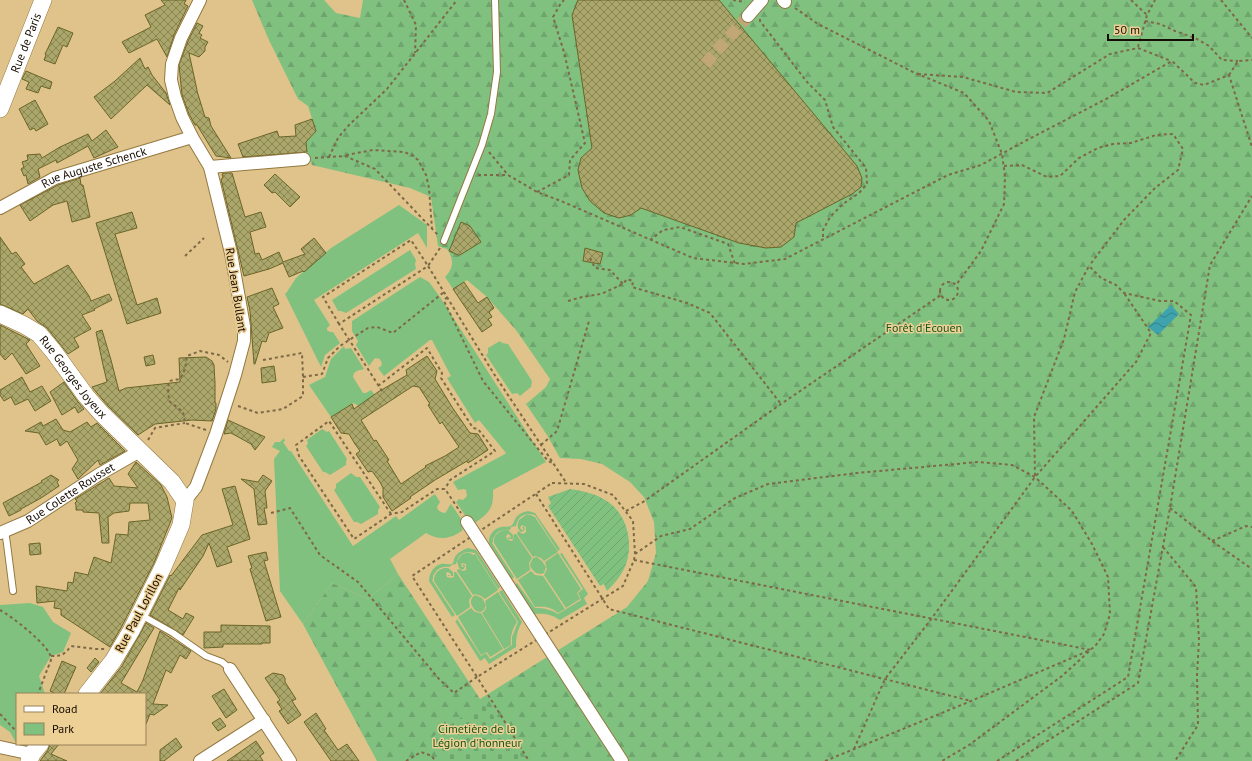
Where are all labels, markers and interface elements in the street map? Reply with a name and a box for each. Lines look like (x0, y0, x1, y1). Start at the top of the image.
street label: Rue de Paris (7, 11, 44, 75)
scale bar (1108, 16, 1193, 42)
text: 50 m (1114, 22, 1140, 37)
street label: Rue Auguste Schenck (39, 143, 148, 191)
street label: Rue Jean Bullant (222, 247, 251, 333)
park label: Forêt d'Écouen (886, 320, 962, 335)
street label: Rue Georges Joyeux (36, 332, 110, 422)
street label: Rue Colette Rousset (23, 459, 117, 527)
street label: Rue Paul Lorillon (111, 571, 166, 655)
legend (16, 693, 146, 745)
text: Road (52, 701, 77, 716)
text: Park (52, 721, 74, 736)
park label: Cimetière de la Légion d'honneur (432, 721, 522, 750)

